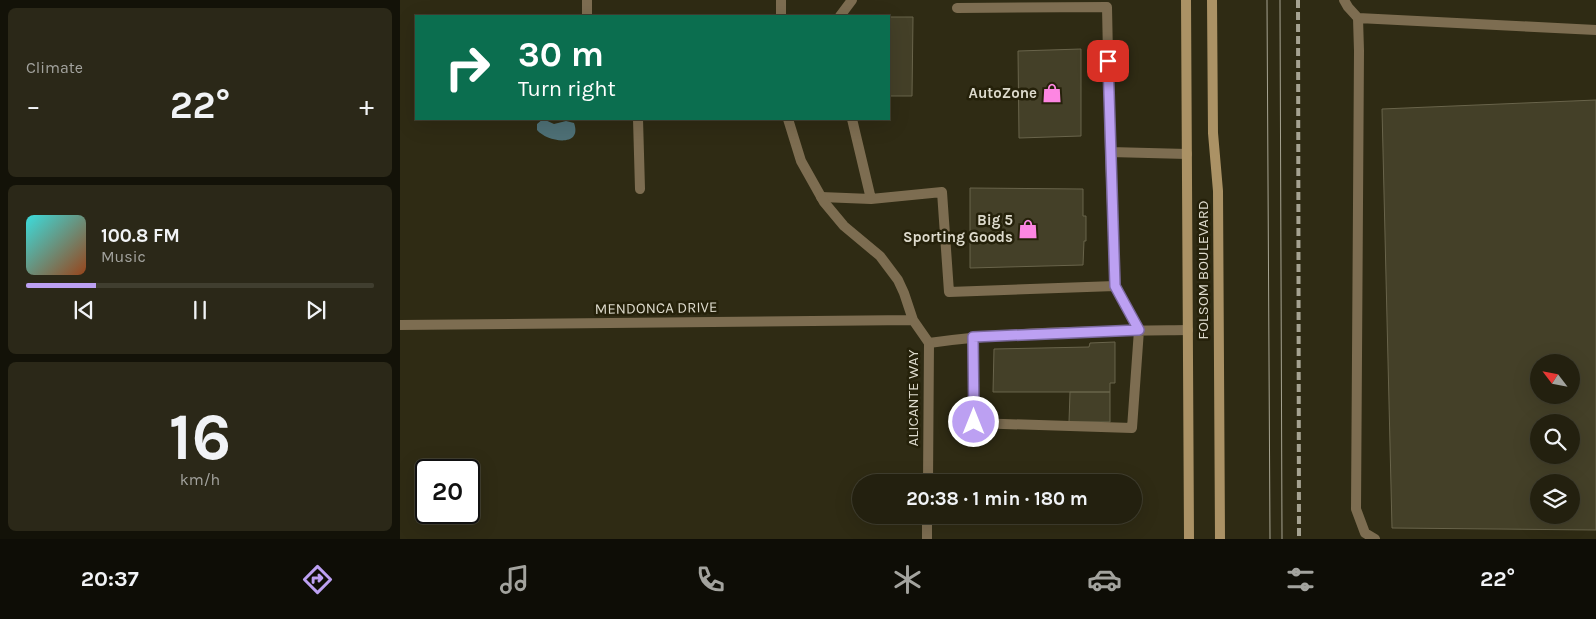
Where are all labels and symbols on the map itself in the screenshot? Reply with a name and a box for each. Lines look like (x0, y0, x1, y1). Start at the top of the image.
pin (1087, 40, 1129, 82)
shop icon: AutoZone (1041, 82, 1063, 104)
place label: AutoZone (969, 84, 1037, 102)
street label: FOLSOM BOULEVARD (1194, 200, 1212, 340)
place label: Big 5 Sporting Goods (903, 211, 1013, 246)
shop icon: Big 5 Sporting Goods (1017, 218, 1039, 240)
street label: MENDONCA DRIVE (594, 298, 718, 318)
street label: ALICANTE WAY (904, 349, 922, 446)
north arrow (1530, 354, 1580, 404)
position arrow (947, 395, 999, 447)
speed limit sign: 20 (415, 459, 480, 524)

